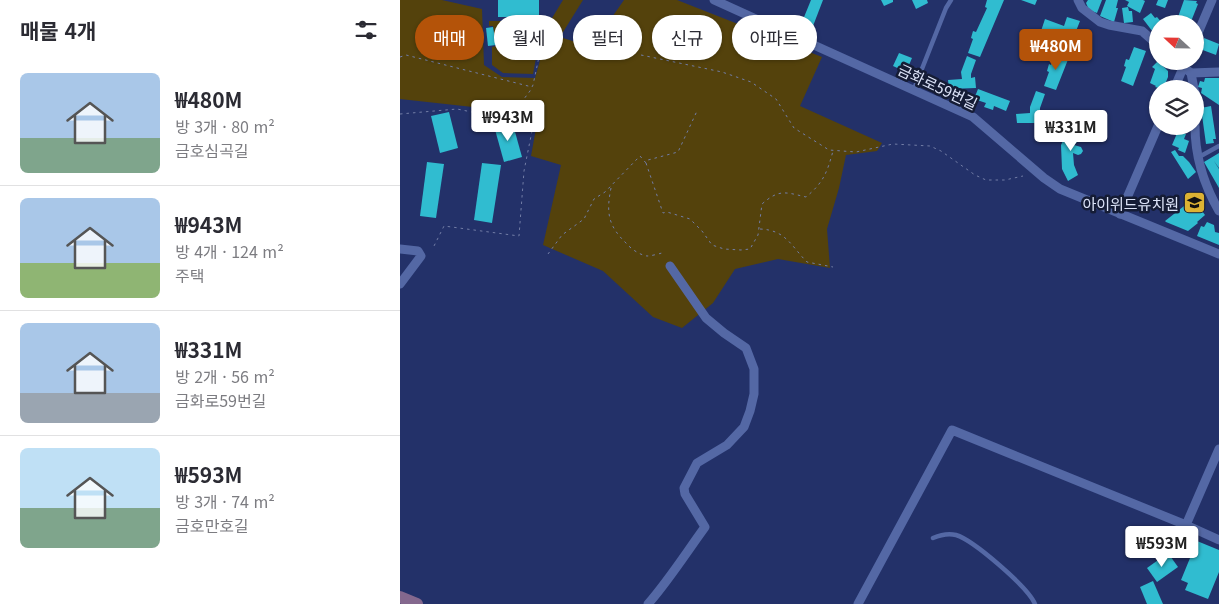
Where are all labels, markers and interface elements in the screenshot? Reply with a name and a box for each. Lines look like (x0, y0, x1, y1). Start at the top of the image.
text: 매물 4개 (20, 15, 96, 45)
chip: 매매 (415, 15, 484, 60)
chip: 월세 (494, 15, 563, 60)
chip: 필터 (573, 15, 642, 60)
chip: 신규 (652, 15, 722, 60)
chip: 아파트 (732, 15, 817, 60)
north arrow (1149, 15, 1204, 70)
map controls (1149, 15, 1204, 135)
icon: filters (352, 16, 380, 44)
pin: ₩480M (1021, 28, 1091, 71)
text: ₩480M (1030, 33, 1082, 57)
street label: 금화로59번길 (895, 58, 981, 114)
button: layers (1149, 80, 1204, 135)
text: ₩480M (175, 84, 242, 114)
icon: home (60, 93, 120, 153)
pin: ₩943M (473, 100, 543, 142)
text: ₩943M (482, 104, 534, 128)
pin: ₩331M (1036, 110, 1106, 152)
text: 방 3개 · 80 m² (175, 114, 275, 138)
text: ₩331M (1045, 114, 1097, 138)
text: 금호심곡길 (175, 138, 249, 162)
school or university icon: 아이위드유치원 (1183, 191, 1207, 215)
place label: 아이위드유치원 (1082, 193, 1179, 214)
text: ₩943M (175, 209, 242, 239)
icon: home (60, 218, 120, 278)
text: 방 4개 · 124 m² (175, 239, 284, 263)
text: 주택 (175, 263, 204, 287)
text: ₩331M (175, 334, 242, 364)
icon: home (60, 343, 120, 403)
text: 방 2개 · 56 m² (175, 364, 275, 388)
text: 금화로59번길 (175, 388, 266, 412)
text: ₩593M (175, 459, 242, 489)
icon: home (60, 468, 120, 528)
text: 방 3개 · 74 m² (175, 489, 275, 513)
text: 금호만호길 (175, 513, 249, 537)
pin: ₩593M (1127, 526, 1197, 568)
text: ₩593M (1136, 530, 1188, 554)

